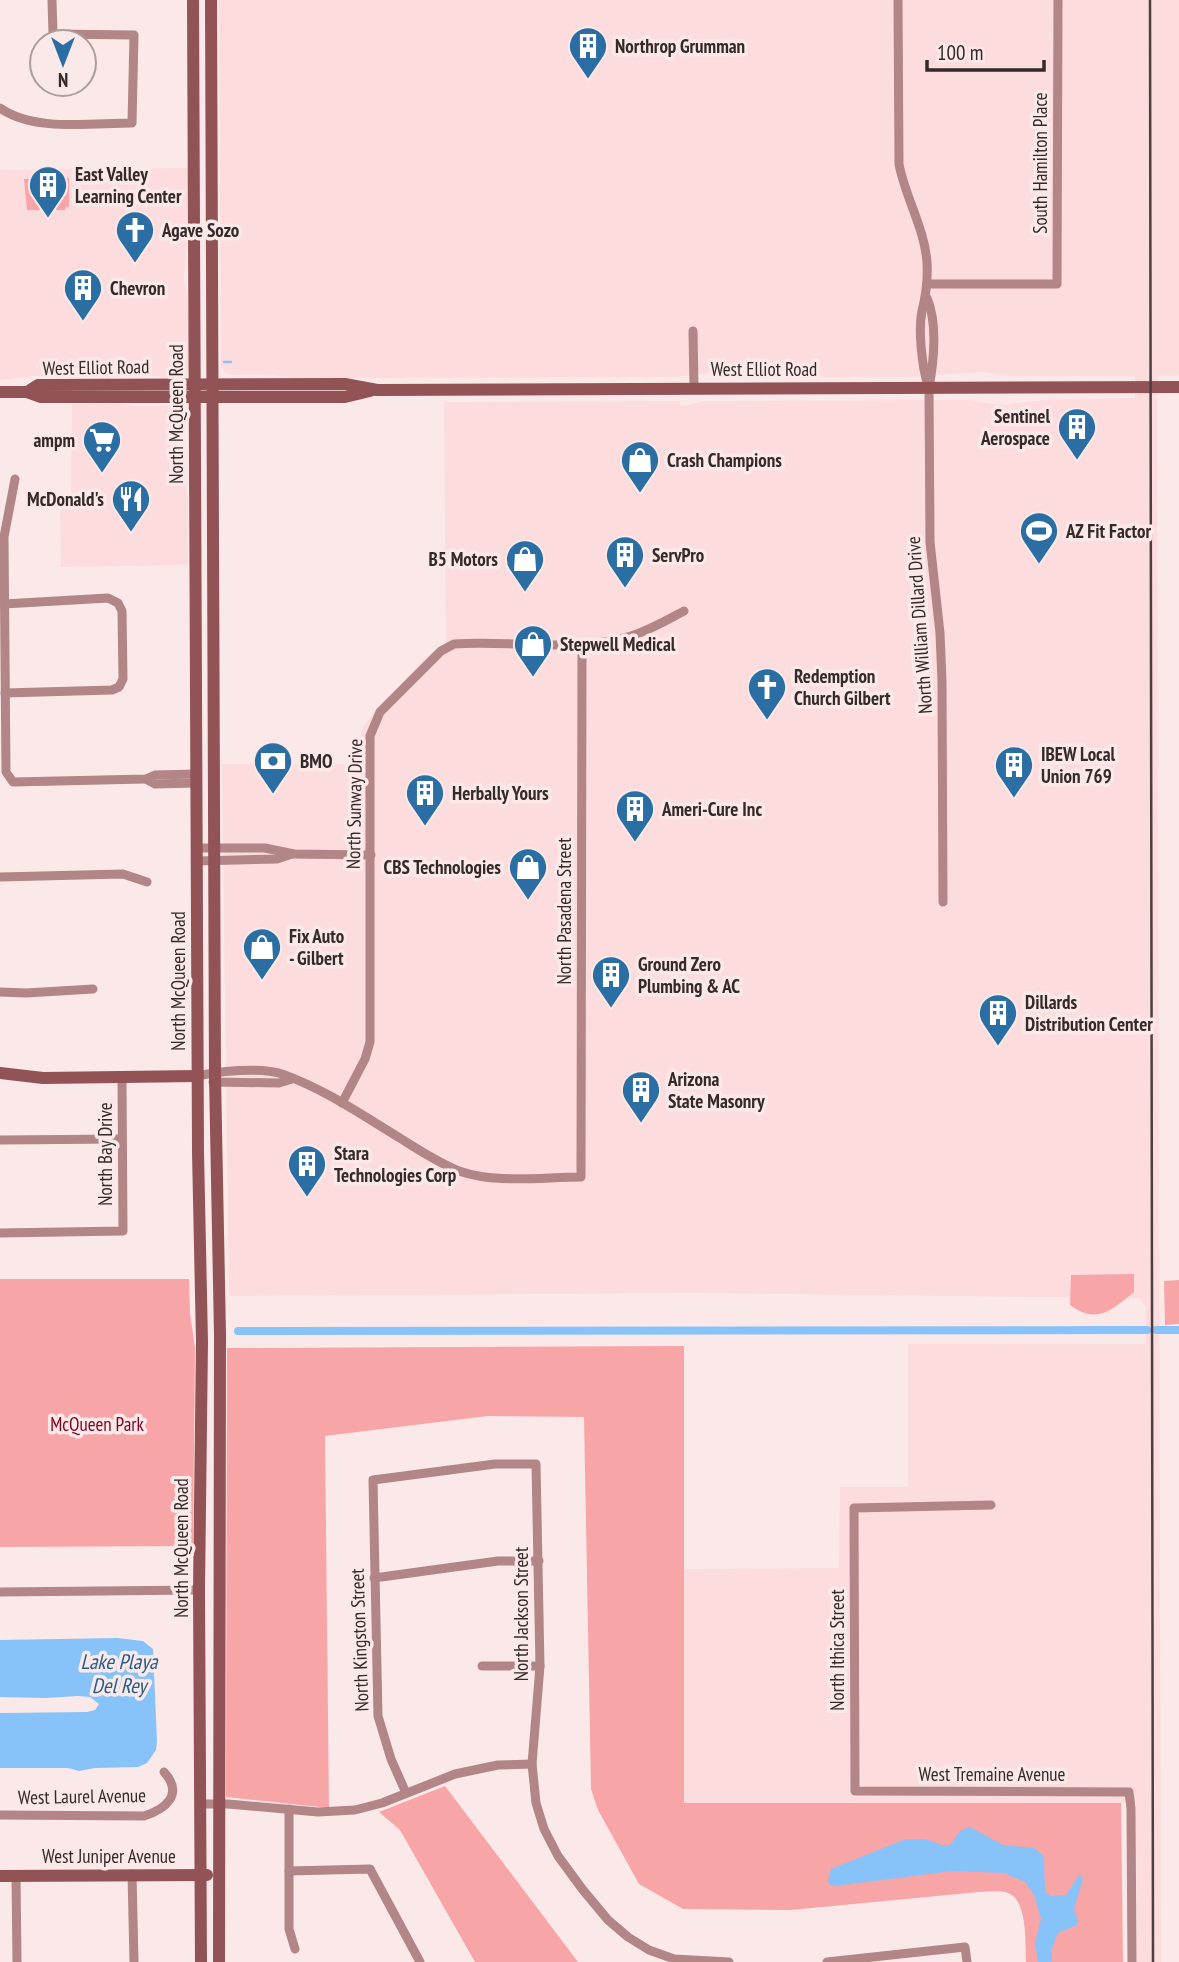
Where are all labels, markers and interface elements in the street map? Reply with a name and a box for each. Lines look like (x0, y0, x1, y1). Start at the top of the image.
building icon: Northrop Grumman (567, 25, 609, 80)
north arrow (28, 28, 98, 98)
scale bar (927, 28, 1044, 72)
place label: Northrop Grumman (615, 34, 745, 58)
text: 100 m (937, 39, 983, 66)
text: N (58, 68, 68, 92)
street label: South Hamilton Place (1028, 92, 1052, 234)
place label: East Valley Learning Center (75, 162, 182, 208)
building icon: East Valley Learning Center (27, 164, 69, 219)
church icon: Agave Sozo (114, 209, 156, 264)
place label: Agave Sozo (161, 218, 239, 242)
building icon: Chevron (62, 267, 104, 322)
place label: Chevron (110, 276, 165, 300)
street label: North McQueen Road (164, 344, 188, 484)
street label: West Elliot Road (42, 354, 150, 380)
street label: West Elliot Road (711, 357, 817, 381)
place label: Sentinel Aerospace (980, 404, 1050, 450)
building icon: Sentinel Aerospace (1056, 406, 1098, 461)
supermarket icon: ampm (81, 419, 123, 474)
place label: ampm (33, 428, 75, 452)
shop icon: Crash Champions (619, 439, 661, 494)
place label: Crash Champions (667, 448, 782, 472)
restaurant icon: McDonald's (110, 478, 152, 533)
place label: McDonald's (27, 487, 104, 511)
sports icon: AZ Fit Factor (1018, 510, 1060, 565)
place label: AZ Fit Factor (1065, 519, 1151, 543)
building icon: ServPro (604, 534, 646, 589)
street label: North William Dillard Drive (901, 535, 937, 715)
shop icon: B5 Motors (504, 538, 546, 593)
place label: ServPro (652, 543, 704, 567)
place label: B5 Motors (428, 547, 498, 571)
shop icon: Stepwell Medical (512, 623, 554, 678)
place label: Stepwell Medical (560, 632, 676, 656)
place label: Redemption Church Gilbert (794, 664, 891, 710)
church icon: Redemption Church Gilbert (746, 666, 788, 721)
street label: North Sunway Drive (341, 738, 367, 869)
bank icon: BMO (252, 740, 294, 795)
place label: IBEW Local Union 769 (1041, 742, 1116, 788)
building icon: IBEW Local Union 769 (993, 744, 1035, 799)
place label: BMO (300, 749, 332, 773)
building icon: Herbally Yours (404, 772, 446, 827)
place label: Herbally Yours (452, 781, 549, 805)
building icon: Ameri-Cure Inc (614, 788, 656, 843)
place label: Ameri-Cure Inc (661, 797, 762, 821)
street label: North Pasadena Street (552, 837, 576, 984)
shop icon: CBS Technologies (507, 846, 549, 901)
place label: CBS Technologies (383, 855, 501, 879)
street label: North McQueen Road (166, 911, 190, 1051)
place label: Fix Auto - Gilbert (289, 924, 344, 970)
shop icon: Fix Auto - Gilbert (241, 926, 283, 981)
place label: Ground Zero Plumbing & AC (638, 952, 740, 998)
building icon: Ground Zero Plumbing & AC (590, 954, 632, 1009)
place label: Dillards Distribution Center (1025, 990, 1153, 1036)
building icon: Dillards Distribution Center (977, 992, 1019, 1047)
place label: Arizona State Masonry (667, 1067, 765, 1113)
building icon: Arizona State Masonry (620, 1069, 662, 1124)
street label: North Bay Drive (93, 1102, 117, 1206)
place label: Stara Technologies Corp (334, 1141, 457, 1187)
building icon: Stara Technologies Corp (286, 1143, 328, 1198)
park label: McQueen Park (50, 1412, 144, 1436)
street label: North McQueen Road (169, 1478, 193, 1618)
street label: North Jackson Street (509, 1546, 533, 1681)
street label: North Kingston Street (344, 1567, 373, 1712)
street label: North Ithica Street (825, 1588, 849, 1711)
water label: Lake Playa Del Rey (81, 1648, 159, 1699)
street label: West Tremaine Avenue (919, 1762, 1066, 1786)
street label: West Laurel Avenue (18, 1783, 146, 1809)
street label: West Juniper Avenue (42, 1844, 176, 1868)

